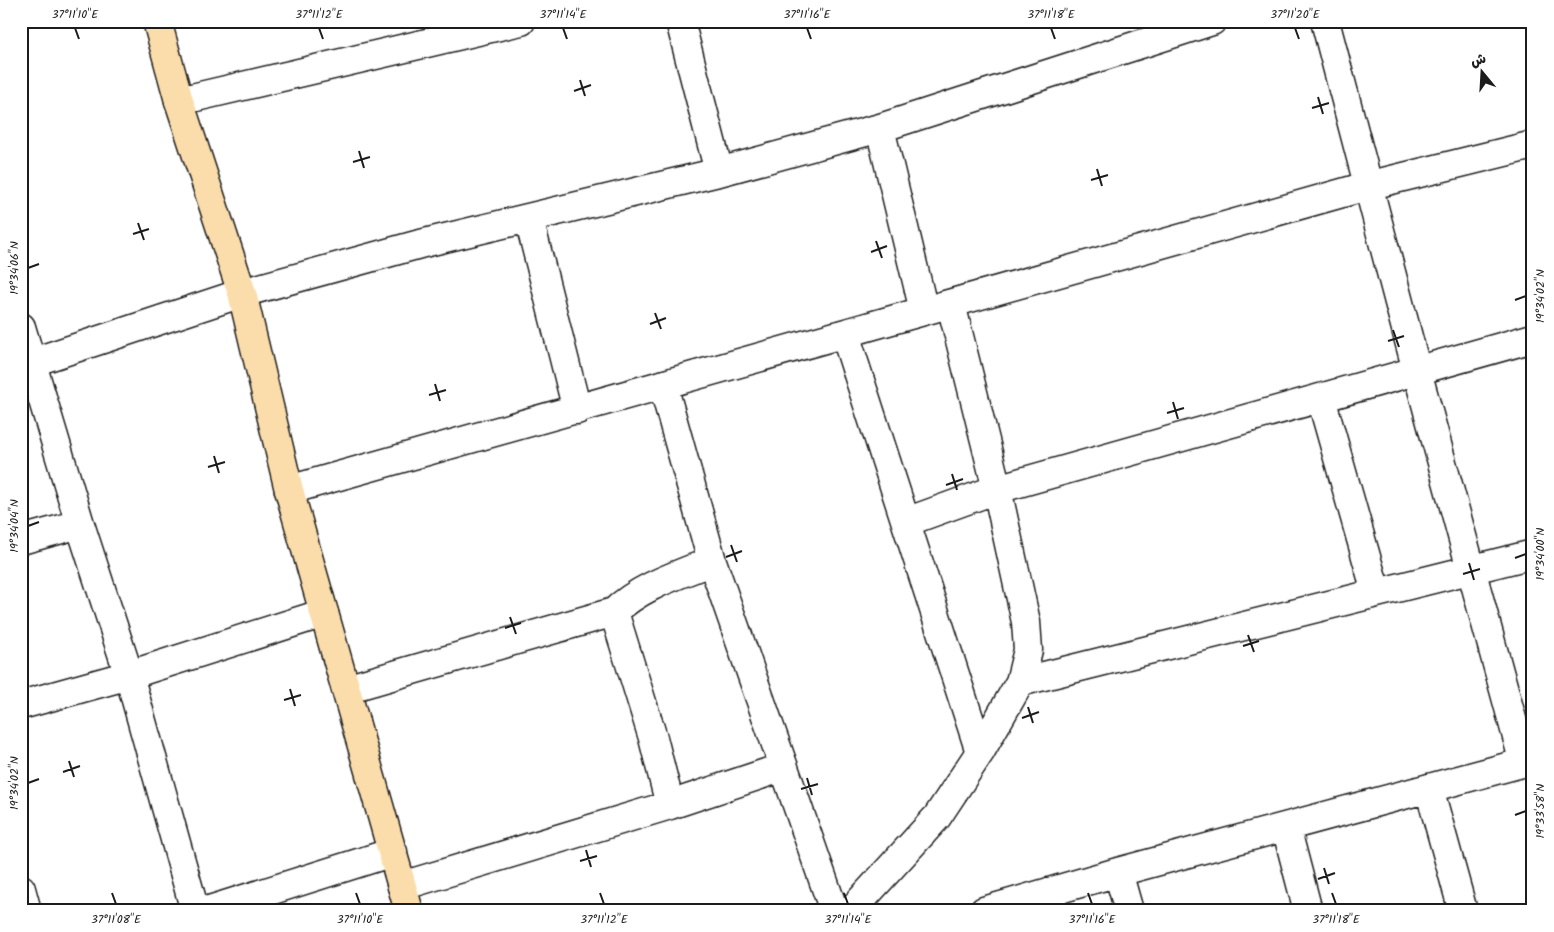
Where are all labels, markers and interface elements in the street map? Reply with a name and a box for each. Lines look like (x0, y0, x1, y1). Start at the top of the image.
text: 37°11'10"E (52, 5, 99, 24)
text: 37°11'12"E (295, 5, 344, 24)
text: 37°11'14"E (539, 5, 588, 24)
text: 37°11'16"E (783, 5, 832, 24)
text: 37°11'18"E (1027, 5, 1076, 24)
text: 37°11'20"E (1270, 5, 1321, 24)
north arrow (1456, 48, 1506, 98)
text: ش (1468, 48, 1489, 73)
text: 19°34'06"N (5, 241, 24, 295)
text: 19°34'02"N (1531, 269, 1550, 323)
text: 19°34'04"N (5, 499, 24, 553)
text: 19°34'00"N (1531, 528, 1550, 581)
text: 19°34'02"N (5, 756, 24, 810)
text: 19°33'58"N (1531, 784, 1550, 838)
text: 37°11'08"E (91, 910, 142, 929)
text: 37°11'10"E (337, 910, 384, 929)
text: 37°11'12"E (580, 910, 629, 929)
text: 37°11'14"E (824, 910, 873, 929)
text: 37°11'16"E (1068, 910, 1117, 929)
text: 37°11'18"E (1312, 910, 1361, 929)

